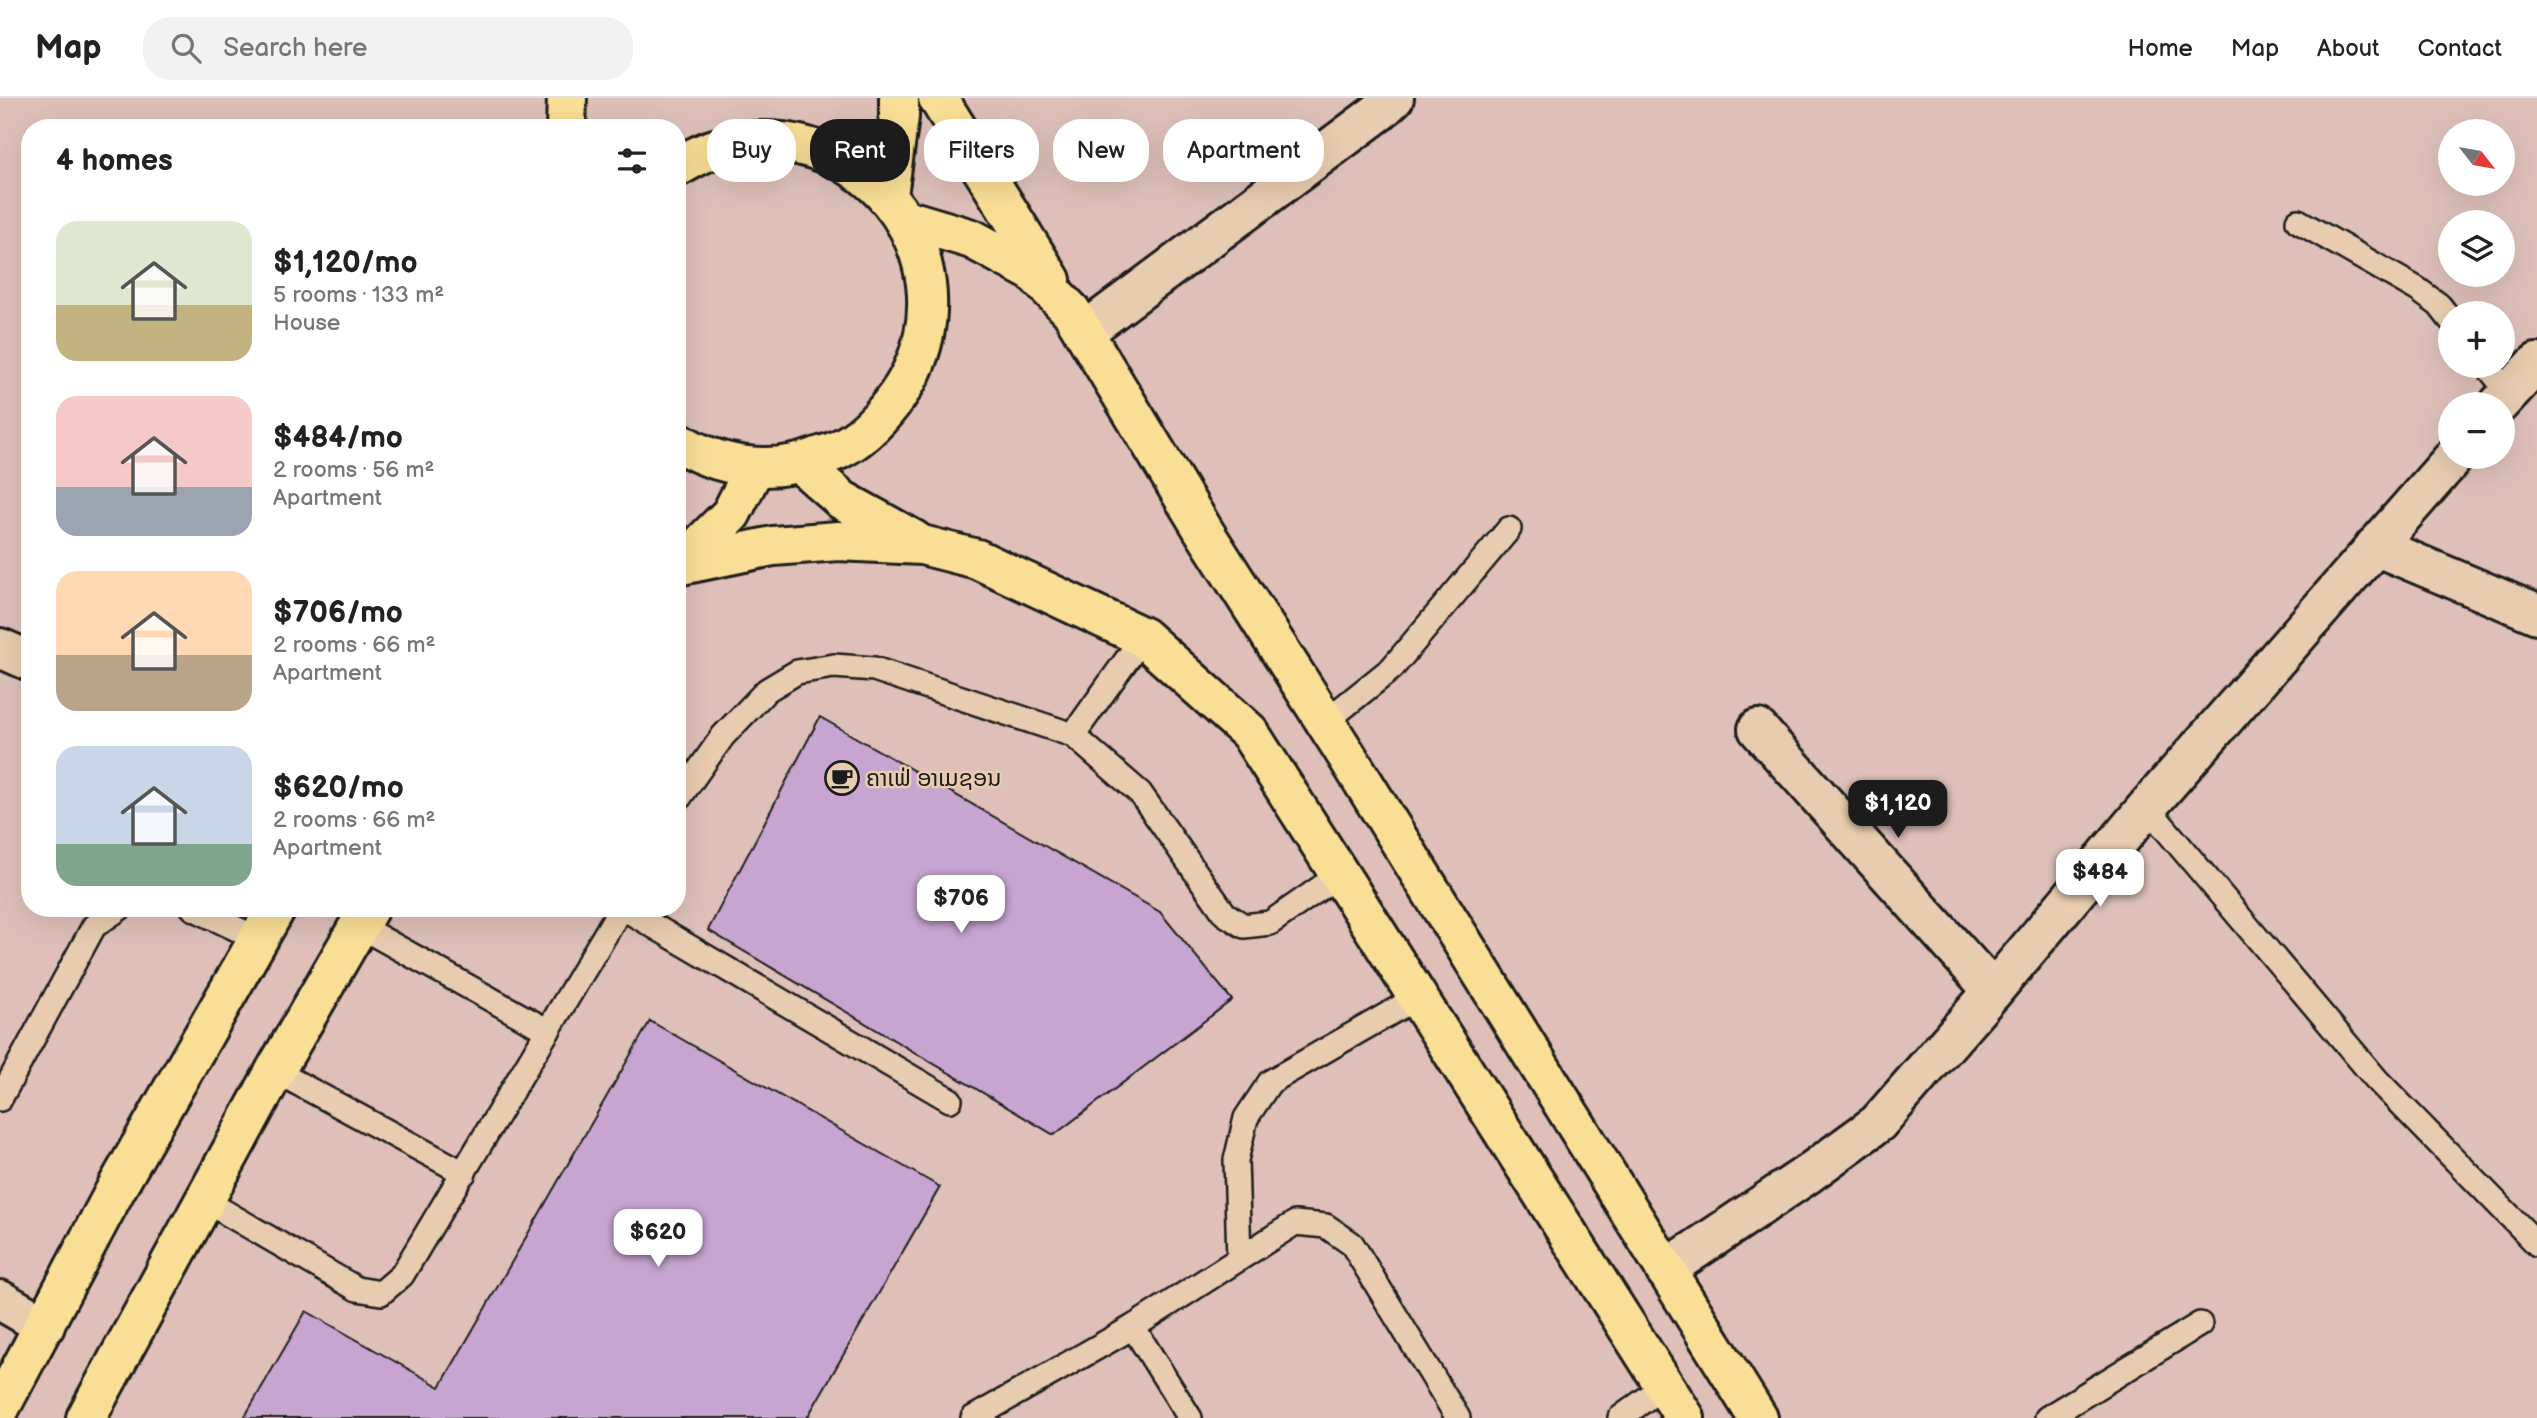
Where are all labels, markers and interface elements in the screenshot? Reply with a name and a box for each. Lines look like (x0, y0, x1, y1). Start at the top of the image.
search box (143, 17, 633, 80)
text: Map (35, 28, 101, 68)
icon: search (167, 29, 205, 67)
text: Search here (223, 33, 367, 64)
text: Home (2128, 34, 2193, 63)
text: Map (2231, 34, 2279, 63)
text: About (2317, 34, 2379, 63)
text: Contact (2417, 34, 2502, 63)
chip: Buy (707, 119, 796, 182)
chip: Rent (810, 119, 910, 182)
chip: Filters (924, 119, 1039, 182)
chip: New (1053, 119, 1149, 182)
chip: Apartment (1163, 119, 1324, 182)
north arrow (2438, 119, 2515, 196)
map controls (2438, 119, 2515, 469)
icon: filters (613, 142, 651, 180)
text: 4 homes (56, 143, 173, 179)
button: layers (2438, 210, 2515, 287)
text: $1,120/mo (273, 245, 418, 281)
icon: home (112, 249, 196, 333)
text: 5 rooms · 133 m² (273, 281, 444, 309)
button: + (2438, 301, 2515, 378)
text: House (273, 309, 340, 337)
button: − (2438, 392, 2515, 469)
text: $484/mo (273, 420, 403, 456)
icon: home (112, 424, 196, 508)
text: 2 rooms · 56 m² (273, 456, 435, 484)
text: Apartment (273, 484, 382, 512)
text: $706/mo (273, 595, 403, 631)
icon: home (112, 599, 196, 683)
text: 2 rooms · 66 m² (273, 631, 435, 659)
text: Apartment (273, 659, 382, 687)
cafe icon: ຄາເຟ່ ອາເມຊອນ (823, 759, 861, 797)
place label: ຄາເຟ່ ອາເມຊອນ (866, 765, 1001, 793)
text: $620/mo (273, 770, 404, 806)
icon: home (112, 774, 196, 858)
pin: $1,120 (1841, 780, 1955, 840)
text: $1,120 (1864, 789, 1932, 817)
text: 2 rooms · 66 m² (273, 806, 435, 834)
text: Apartment (273, 834, 382, 862)
pin: $484 (2059, 850, 2141, 909)
text: $484 (2072, 858, 2128, 886)
pin: $706 (920, 876, 1002, 935)
text: $706 (933, 884, 989, 912)
pin: $620 (617, 1210, 699, 1269)
text: $620 (630, 1218, 686, 1246)

